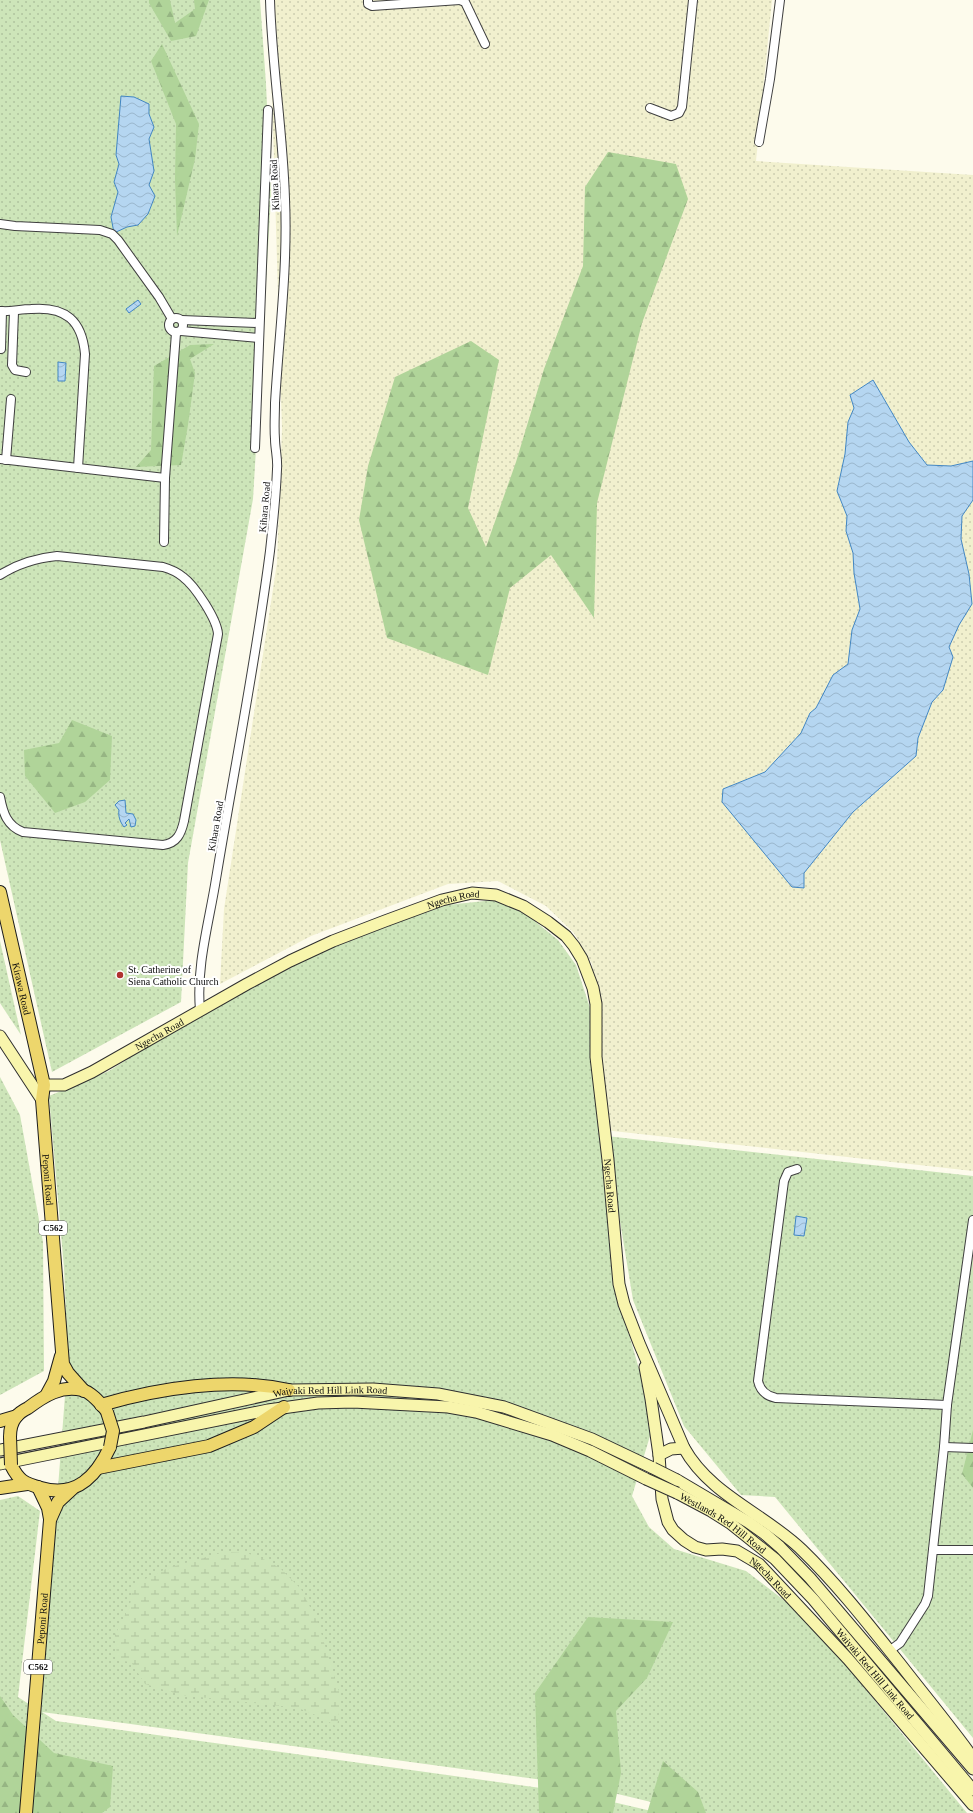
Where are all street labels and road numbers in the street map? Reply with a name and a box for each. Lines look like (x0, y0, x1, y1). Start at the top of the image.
street label: Kihara Road (268, 159, 281, 211)
street label: Kihara Road (257, 481, 272, 533)
street label: Kihara Road (206, 800, 225, 852)
street label: Ngecha Road (425, 888, 480, 911)
street label: Kirawa Road (10, 962, 33, 1016)
street label: Ngecha Road (133, 1016, 186, 1053)
street label: Peponi Road (40, 1154, 55, 1206)
street label: Ngecha Road (602, 1158, 618, 1213)
road number: C562 (39, 1221, 67, 1235)
street label: Waiyaki Red Hill Link Road (272, 1384, 388, 1399)
street label: Westlands Red Hill Road (678, 1491, 768, 1556)
street label: Ngecha Road (748, 1555, 793, 1601)
street label: Peponi Road (35, 1593, 50, 1645)
street label: Waiyaki Red Hill Link Road (834, 1626, 916, 1721)
road number: C562 (24, 1660, 52, 1674)

